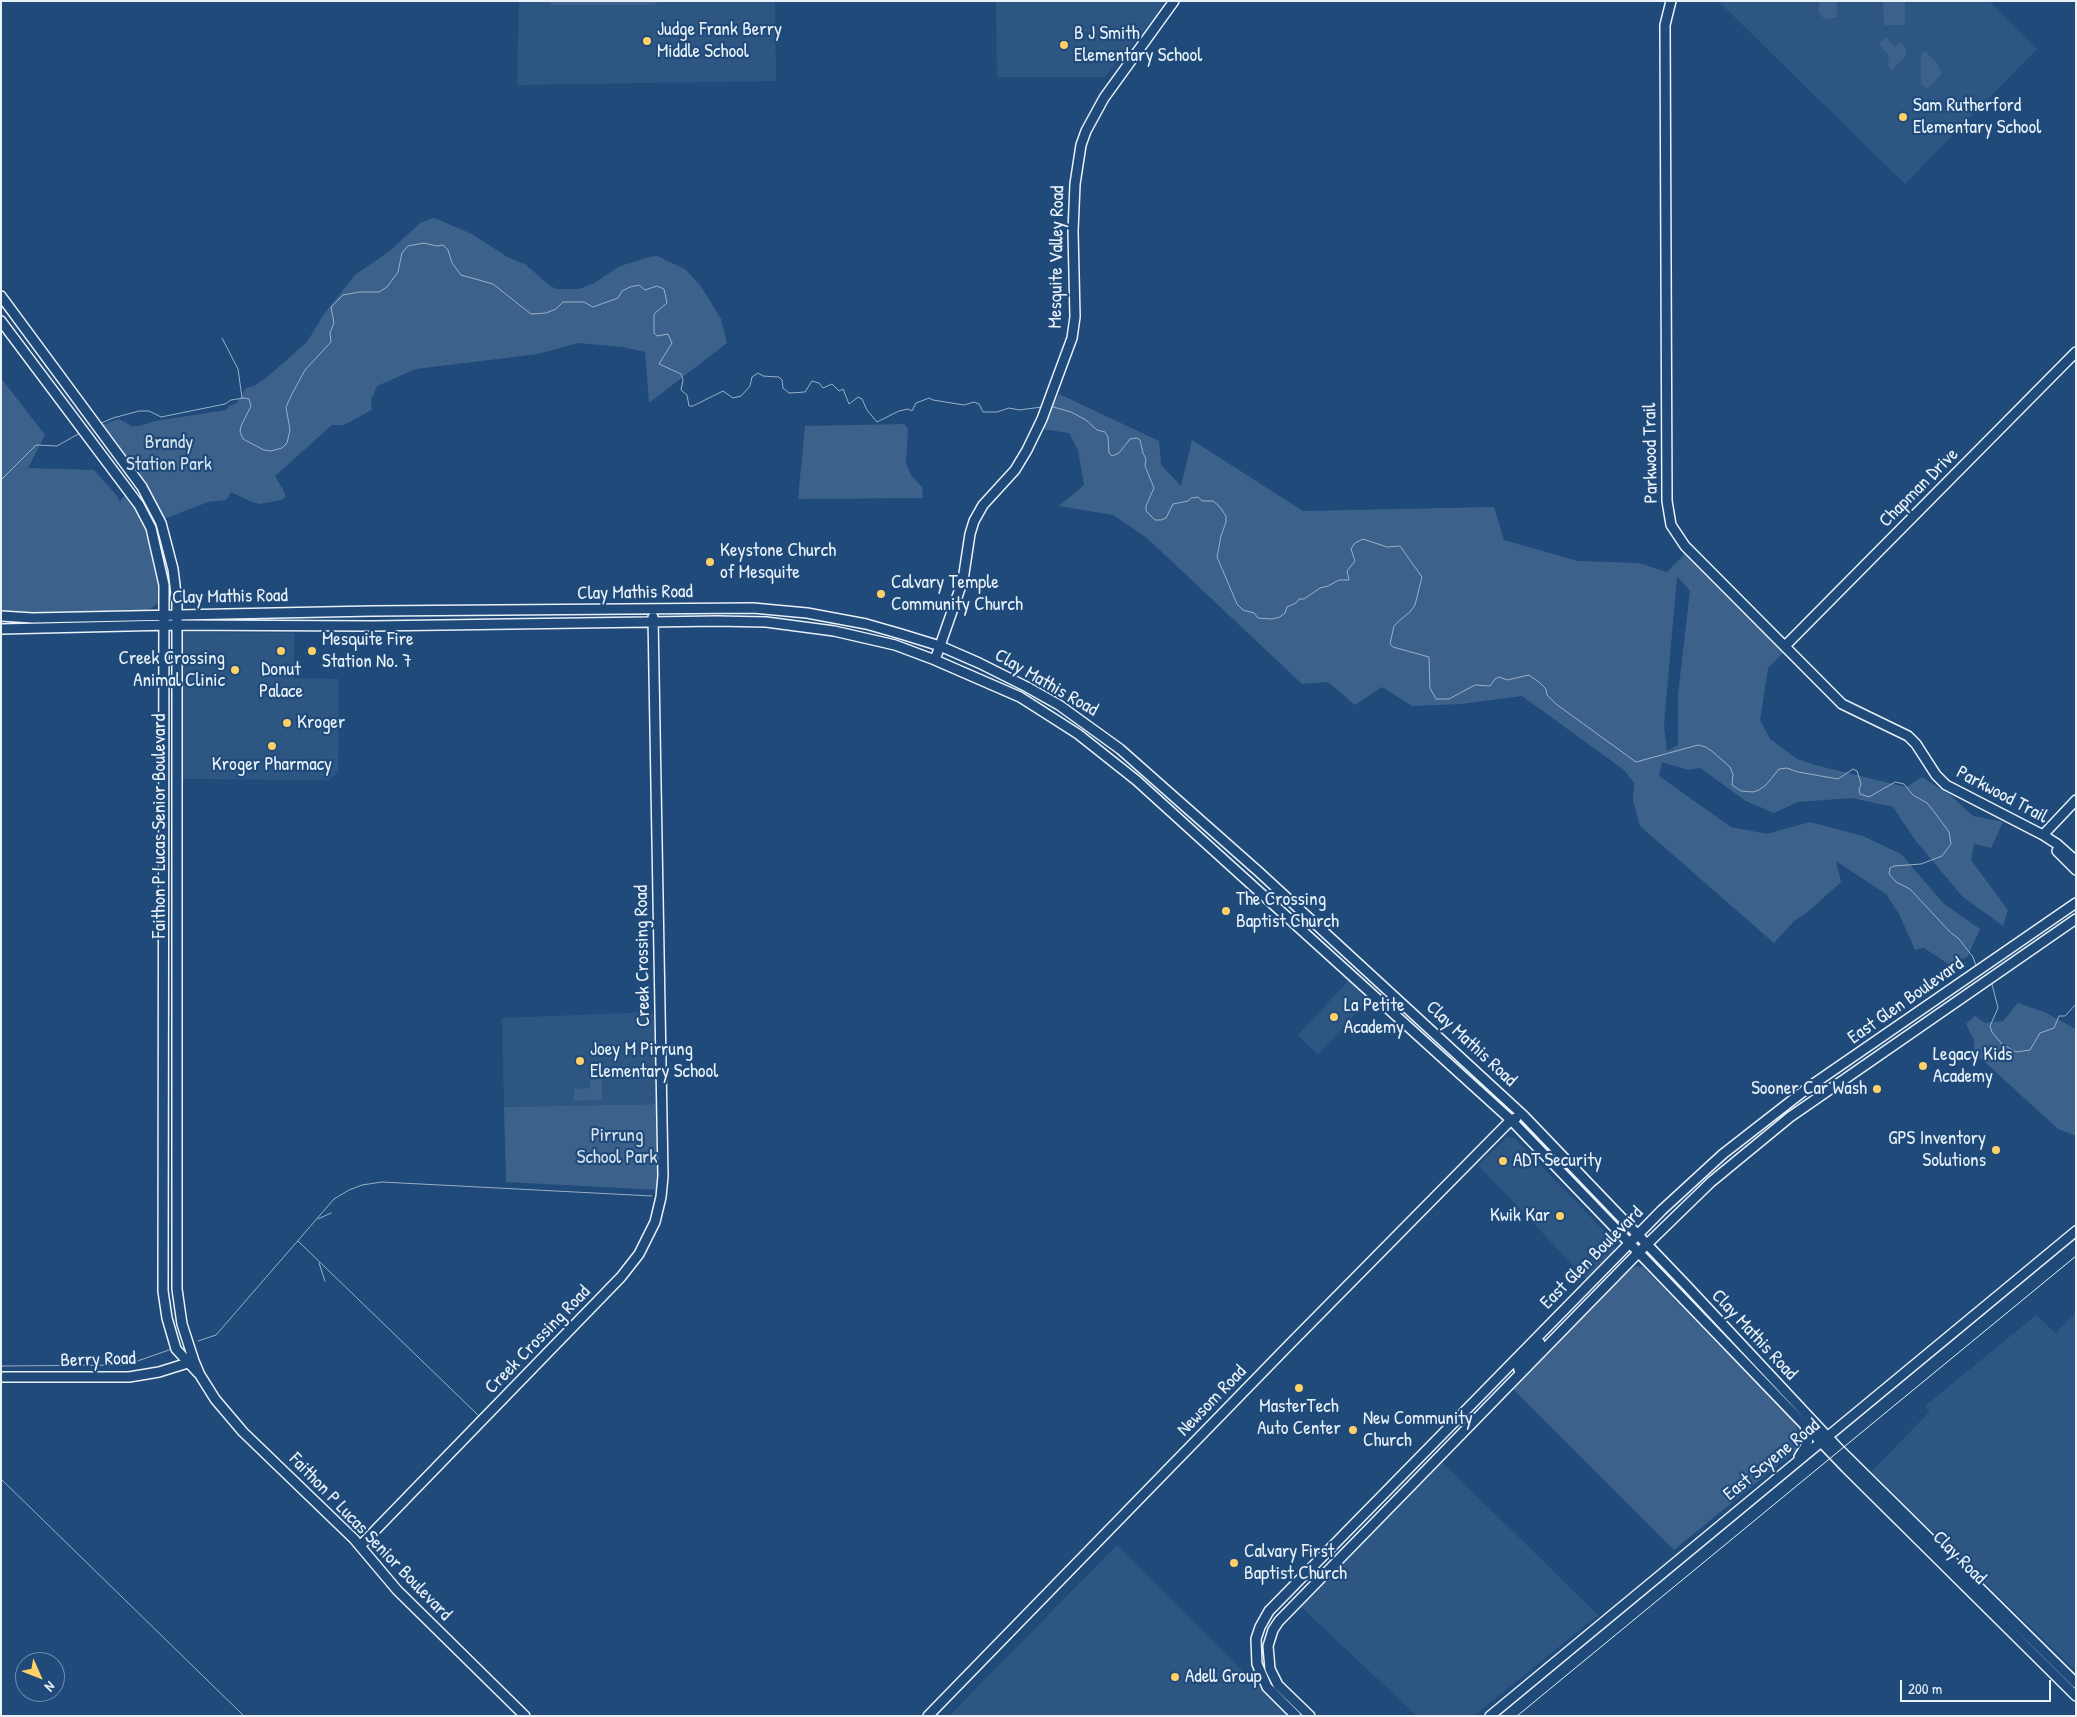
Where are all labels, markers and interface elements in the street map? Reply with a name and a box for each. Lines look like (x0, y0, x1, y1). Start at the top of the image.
place label: Judge Frank Berry Middle School (657, 19, 782, 63)
place label: B J Smith Elementary School (1074, 23, 1202, 67)
marker: Judge Frank Berry Middle School (641, 35, 653, 47)
marker: B J Smith Elementary School (1058, 39, 1070, 51)
place label: Sam Rutherford Elementary School (1913, 95, 2041, 139)
marker: Sam Rutherford Elementary School (1897, 111, 1909, 123)
street label: Mesquite Valley Road (1044, 185, 1070, 329)
street label: Parkwood Trail (1639, 402, 1663, 504)
park label: Brandy Station Park (126, 432, 212, 476)
street label: Chapman Drive (1875, 444, 1963, 532)
place label: Keystone Church of Mesquite (720, 540, 836, 584)
marker: Keystone Church of Mesquite (704, 556, 716, 568)
place label: Calvary Temple Community Church (891, 572, 1023, 616)
street label: Clay Mathis Road (577, 581, 693, 605)
street label: Clay Mathis Road (172, 585, 288, 609)
marker: Calvary Temple Community Church (875, 588, 887, 600)
place label: Mesquite Fire Station No. 7 (322, 629, 414, 673)
street label: Clay Mathis Road (990, 644, 1102, 722)
marker: Donut Palace (275, 645, 287, 657)
marker: Mesquite Fire Station No. 7 (306, 645, 318, 657)
place label: Creek Crossing Animal Clinic (119, 648, 225, 692)
place label: Donut Palace (259, 659, 303, 703)
marker: Creek Crossing Animal Clinic (229, 664, 241, 676)
place label: Kroger (297, 712, 345, 734)
street label: Faithon P Lucas Senior Boulevard (149, 714, 171, 938)
marker: Kroger (281, 717, 293, 729)
marker: Kroger Pharmacy (266, 740, 278, 752)
place label: Kroger Pharmacy (212, 754, 332, 776)
street label: Parkwood Trail (1952, 761, 2052, 829)
street label: Creek Crossing Road (630, 885, 656, 1027)
place label: The Crossing Baptist Church (1236, 889, 1339, 933)
marker: The Crossing Baptist Church (1220, 905, 1232, 917)
street label: East Glen Boulevard (1844, 953, 1968, 1049)
place label: La Petite Academy (1344, 995, 1404, 1039)
street label: Clay Mathis Road (1421, 996, 1521, 1092)
marker: La Petite Academy (1328, 1011, 1340, 1023)
place label: Joey M Pirrung Elementary School (590, 1039, 718, 1083)
place label: Legacy Kids Academy (1933, 1044, 2012, 1088)
marker: Joey M Pirrung Elementary School (574, 1055, 586, 1067)
marker: Legacy Kids Academy (1917, 1060, 1929, 1072)
place label: Sooner Car Wash (1751, 1078, 1867, 1100)
marker: Sooner Car Wash (1871, 1083, 1883, 1095)
park label: Pirrung School Park (577, 1125, 657, 1169)
place label: GPS Inventory Solutions (1888, 1128, 1986, 1172)
marker: GPS Inventory Solutions (1990, 1144, 2002, 1156)
place label: ADT Security (1513, 1150, 1602, 1172)
marker: ADT Security (1497, 1155, 1509, 1167)
street label: East Glen Boulevard (1536, 1202, 1648, 1314)
place label: Kwik Kar (1490, 1205, 1550, 1227)
marker: Kwik Kar (1554, 1210, 1566, 1222)
street label: Creek Crossing Road (481, 1281, 595, 1399)
street label: Clay Mathis Road (1706, 1285, 1802, 1385)
street label: Berry Road (60, 1347, 136, 1373)
street label: Newsom Road (1173, 1361, 1251, 1441)
marker: MasterTech Auto Center (1293, 1382, 1305, 1394)
place label: MasterTech Auto Center (1257, 1396, 1341, 1440)
place label: New Community Church (1363, 1408, 1473, 1452)
street label: East Scyene Road (1719, 1414, 1825, 1506)
marker: New Community Church (1347, 1424, 1359, 1436)
street label: Faithon P Lucas Senior Boulevard (284, 1448, 456, 1626)
street label: Clay Road (1927, 1526, 1991, 1590)
place label: Calvary First Baptist Church (1244, 1541, 1347, 1585)
marker: Calvary First Baptist Church (1228, 1557, 1240, 1569)
north arrow (15, 1652, 65, 1702)
place label: Adell Group (1185, 1666, 1262, 1688)
scale bar (1902, 1670, 2053, 1702)
marker: Adell Group (1169, 1671, 1181, 1683)
text: N (41, 1678, 60, 1696)
text: 200 m (1908, 1678, 1942, 1699)

